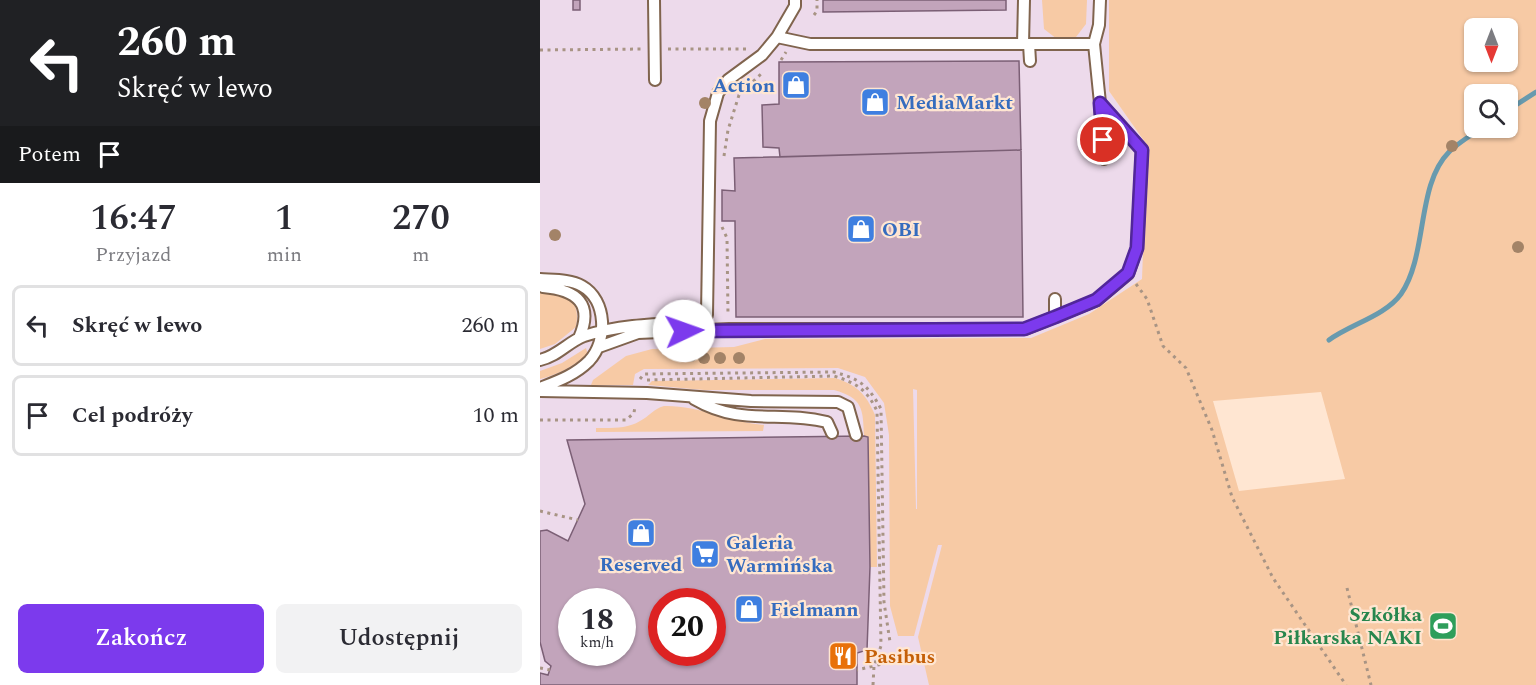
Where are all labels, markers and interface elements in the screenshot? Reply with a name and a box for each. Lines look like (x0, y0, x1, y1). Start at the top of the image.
text: 260 m (117, 11, 236, 74)
north arrow (1464, 18, 1518, 72)
map controls (1464, 18, 1518, 138)
icon: left (18, 24, 96, 102)
text: Skręć w lewo (117, 68, 273, 110)
shop icon: Action (780, 69, 812, 101)
place label: Action (713, 71, 775, 101)
button: search (1464, 84, 1518, 138)
shop icon: MediaMarkt (859, 86, 891, 118)
place label: MediaMarkt (896, 88, 1013, 118)
pin (1077, 114, 1128, 165)
icon: arrive (1086, 123, 1119, 156)
text: Potem (18, 138, 81, 171)
icon: arrive (93, 138, 126, 171)
text: 16:47 (90, 191, 177, 246)
text: 1 (275, 191, 294, 246)
text: 270 (392, 191, 450, 246)
shop icon: OBI (845, 213, 877, 245)
place label: OBI (882, 215, 920, 245)
text: Przyjazd (95, 240, 172, 270)
text: min (267, 240, 302, 270)
text: m (412, 240, 430, 270)
position arrow (652, 299, 716, 363)
icon: left (21, 309, 54, 342)
text: Skręć w lewo (72, 309, 202, 342)
text: 260 m (462, 309, 519, 342)
icon: arrive (21, 399, 54, 432)
text: Cel podróży (72, 399, 192, 432)
text: 10 m (473, 399, 519, 432)
shop icon: Reserved (625, 517, 657, 549)
place label: Galeria Warmińska (726, 528, 834, 581)
supermarket icon: Galeria Warmińska (689, 538, 721, 570)
place label: Reserved (600, 550, 683, 580)
speed limit sign: 20 (648, 588, 726, 666)
shop icon: Fielmann (733, 593, 765, 625)
place label: Fielmann (770, 595, 859, 625)
text: 18 (580, 597, 614, 643)
place label: Szkółka Piłkarska NAKI (1273, 600, 1423, 653)
button: Zakończ (18, 604, 264, 673)
button: Udostępnij (276, 604, 522, 673)
sports icon: Szkółka Piłkarska NAKI (1427, 610, 1459, 642)
text: km/h (580, 631, 614, 654)
restaurant icon: Pasibus (827, 640, 859, 672)
place label: Pasibus (864, 642, 935, 672)

